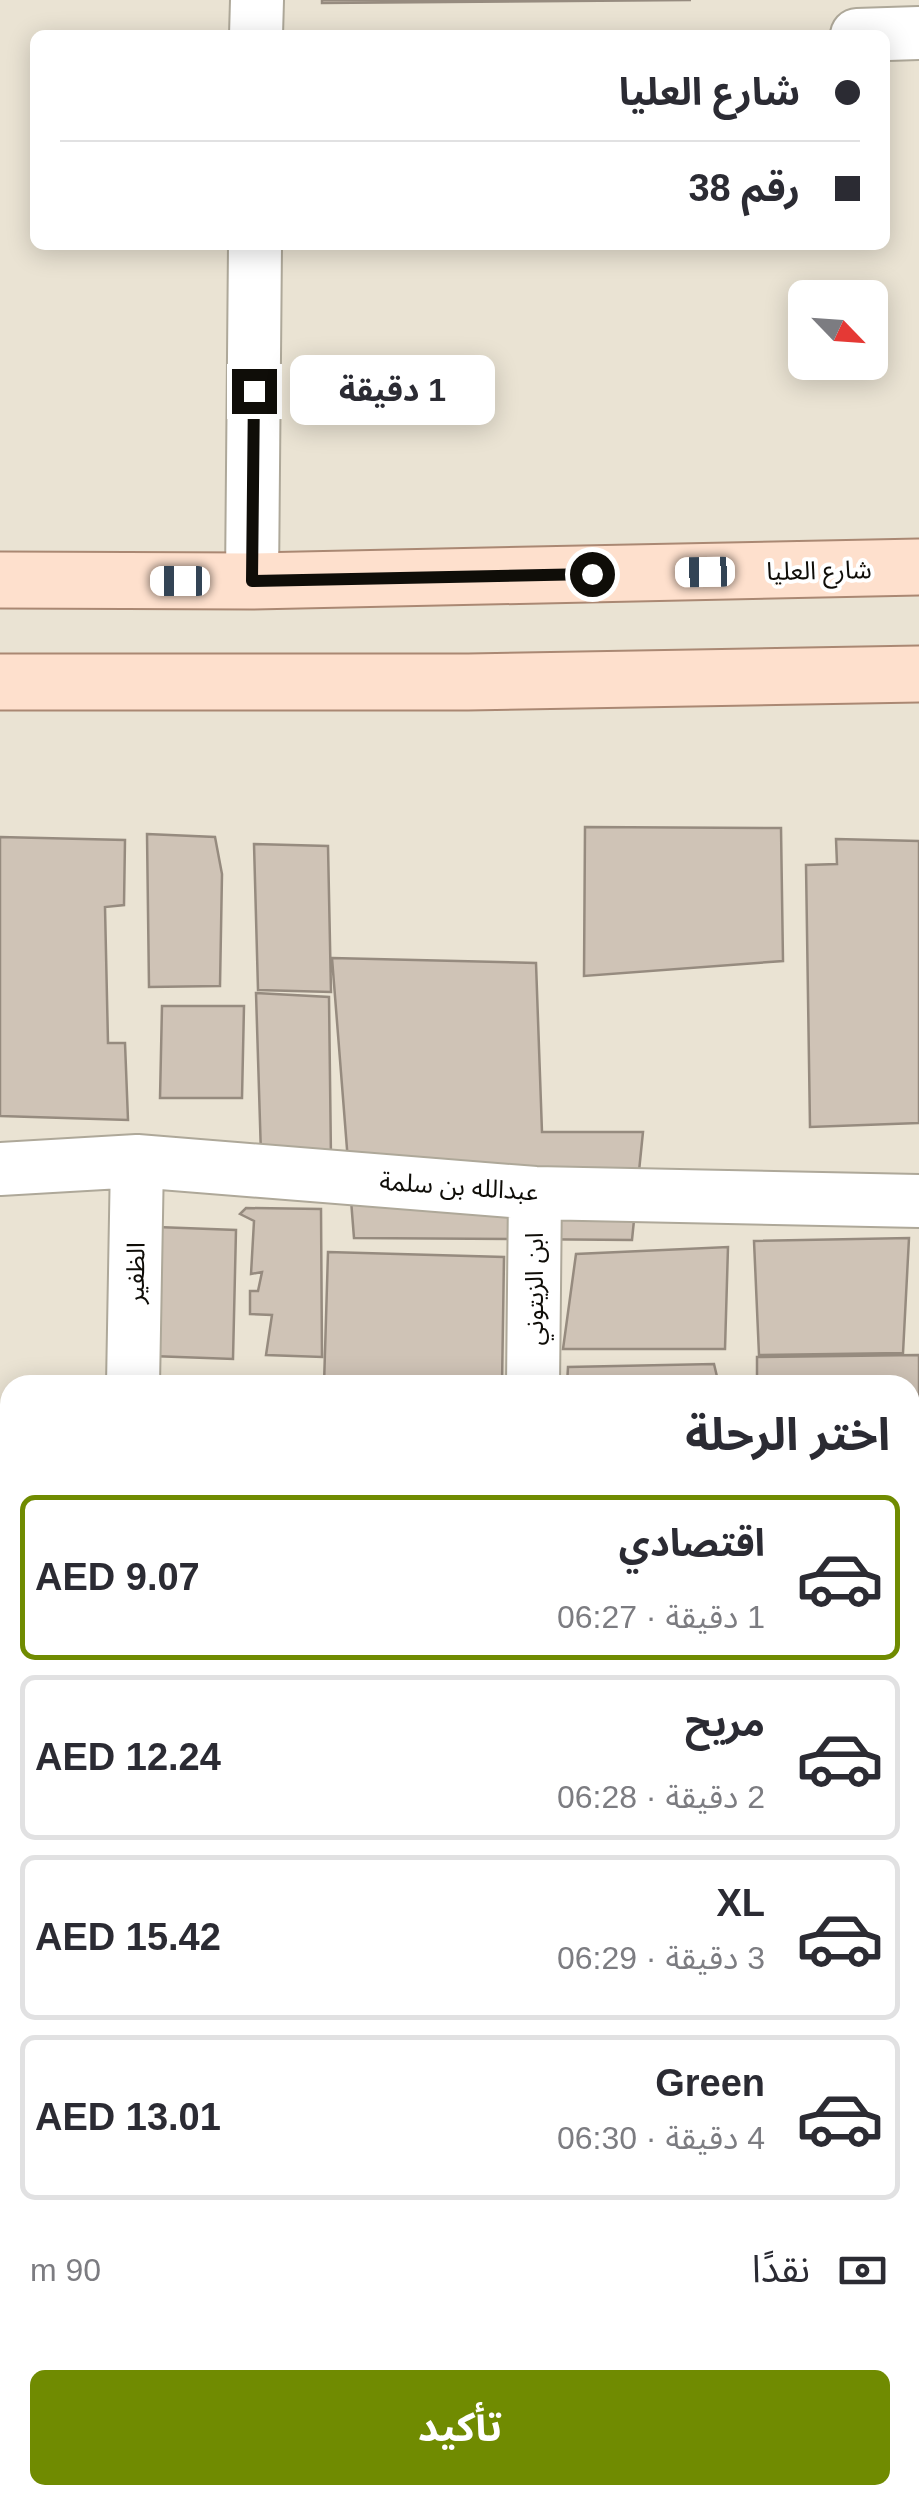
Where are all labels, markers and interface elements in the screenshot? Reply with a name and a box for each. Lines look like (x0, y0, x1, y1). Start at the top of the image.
text: شارع العليا (619, 71, 800, 113)
text: رقم 38 (688, 167, 800, 209)
north arrow (788, 280, 888, 380)
map controls (788, 280, 888, 380)
callout: 1 دقيقة (289, 356, 494, 426)
route end (232, 369, 277, 414)
text: 1 دقيقة (339, 372, 446, 408)
route start (570, 552, 615, 597)
street label: شارع العليا (766, 555, 872, 590)
car (675, 556, 735, 588)
car (150, 566, 210, 596)
street label: عبدالله بن سلمة (379, 1166, 539, 1207)
street label: ابن الزيتوني (520, 1232, 554, 1346)
street label: الظفير (120, 1242, 151, 1305)
text: اختر الرحلة (685, 1409, 890, 1460)
text: اقتصادي (619, 1522, 765, 1564)
icon: car (795, 1533, 885, 1623)
text: AED 9.07 (35, 1556, 200, 1598)
text: 1 دقيقة · 06:27 (557, 1599, 765, 1635)
text: مريح (685, 1702, 765, 1744)
icon: car (795, 1713, 885, 1803)
text: AED 12.24 (35, 1736, 221, 1778)
text: 2 دقيقة · 06:28 (557, 1779, 765, 1815)
text: XL (716, 1882, 765, 1924)
icon: car (795, 1893, 885, 1983)
text: AED 15.42 (35, 1916, 221, 1958)
text: 3 دقيقة · 06:29 (557, 1940, 765, 1976)
text: Green (655, 2062, 765, 2104)
icon: car (795, 2073, 885, 2163)
text: AED 13.01 (35, 2096, 221, 2138)
text: 4 دقيقة · 06:30 (557, 2120, 765, 2156)
icon: cash (835, 2243, 890, 2298)
text: نقدًا (752, 2248, 810, 2290)
text: 90 m (30, 2252, 101, 2288)
button: تأكيد (30, 2370, 890, 2485)

